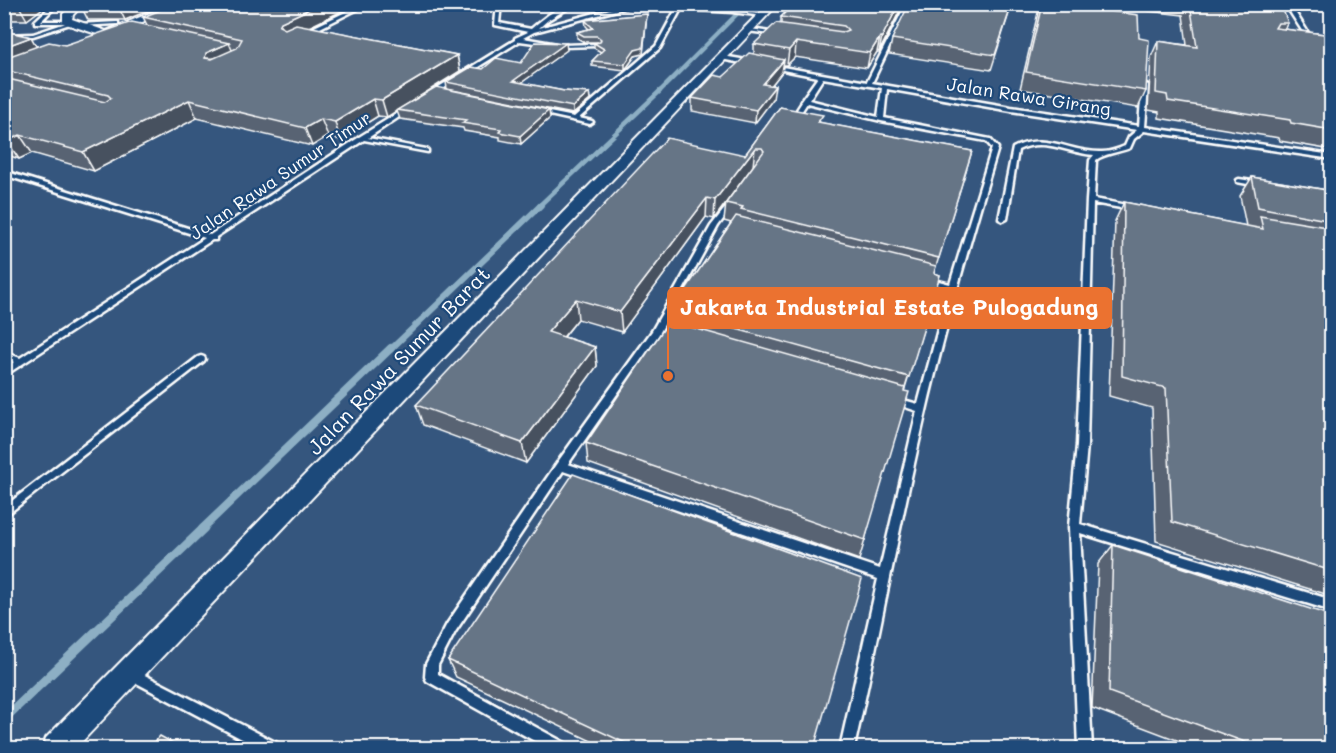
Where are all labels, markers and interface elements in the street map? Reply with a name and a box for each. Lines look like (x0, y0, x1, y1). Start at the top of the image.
street label: Jalan Rawa Girang (945, 71, 1113, 121)
street label: Jalan Rawa Sumur Timur (185, 105, 375, 245)
street label: Jalan Rawa Sumur Barat (301, 260, 495, 460)
callout: Jakarta Industrial Estate Pulogadung (668, 288, 1111, 328)
text: Jakarta Industrial Estate Pulogadung (680, 292, 1098, 321)

